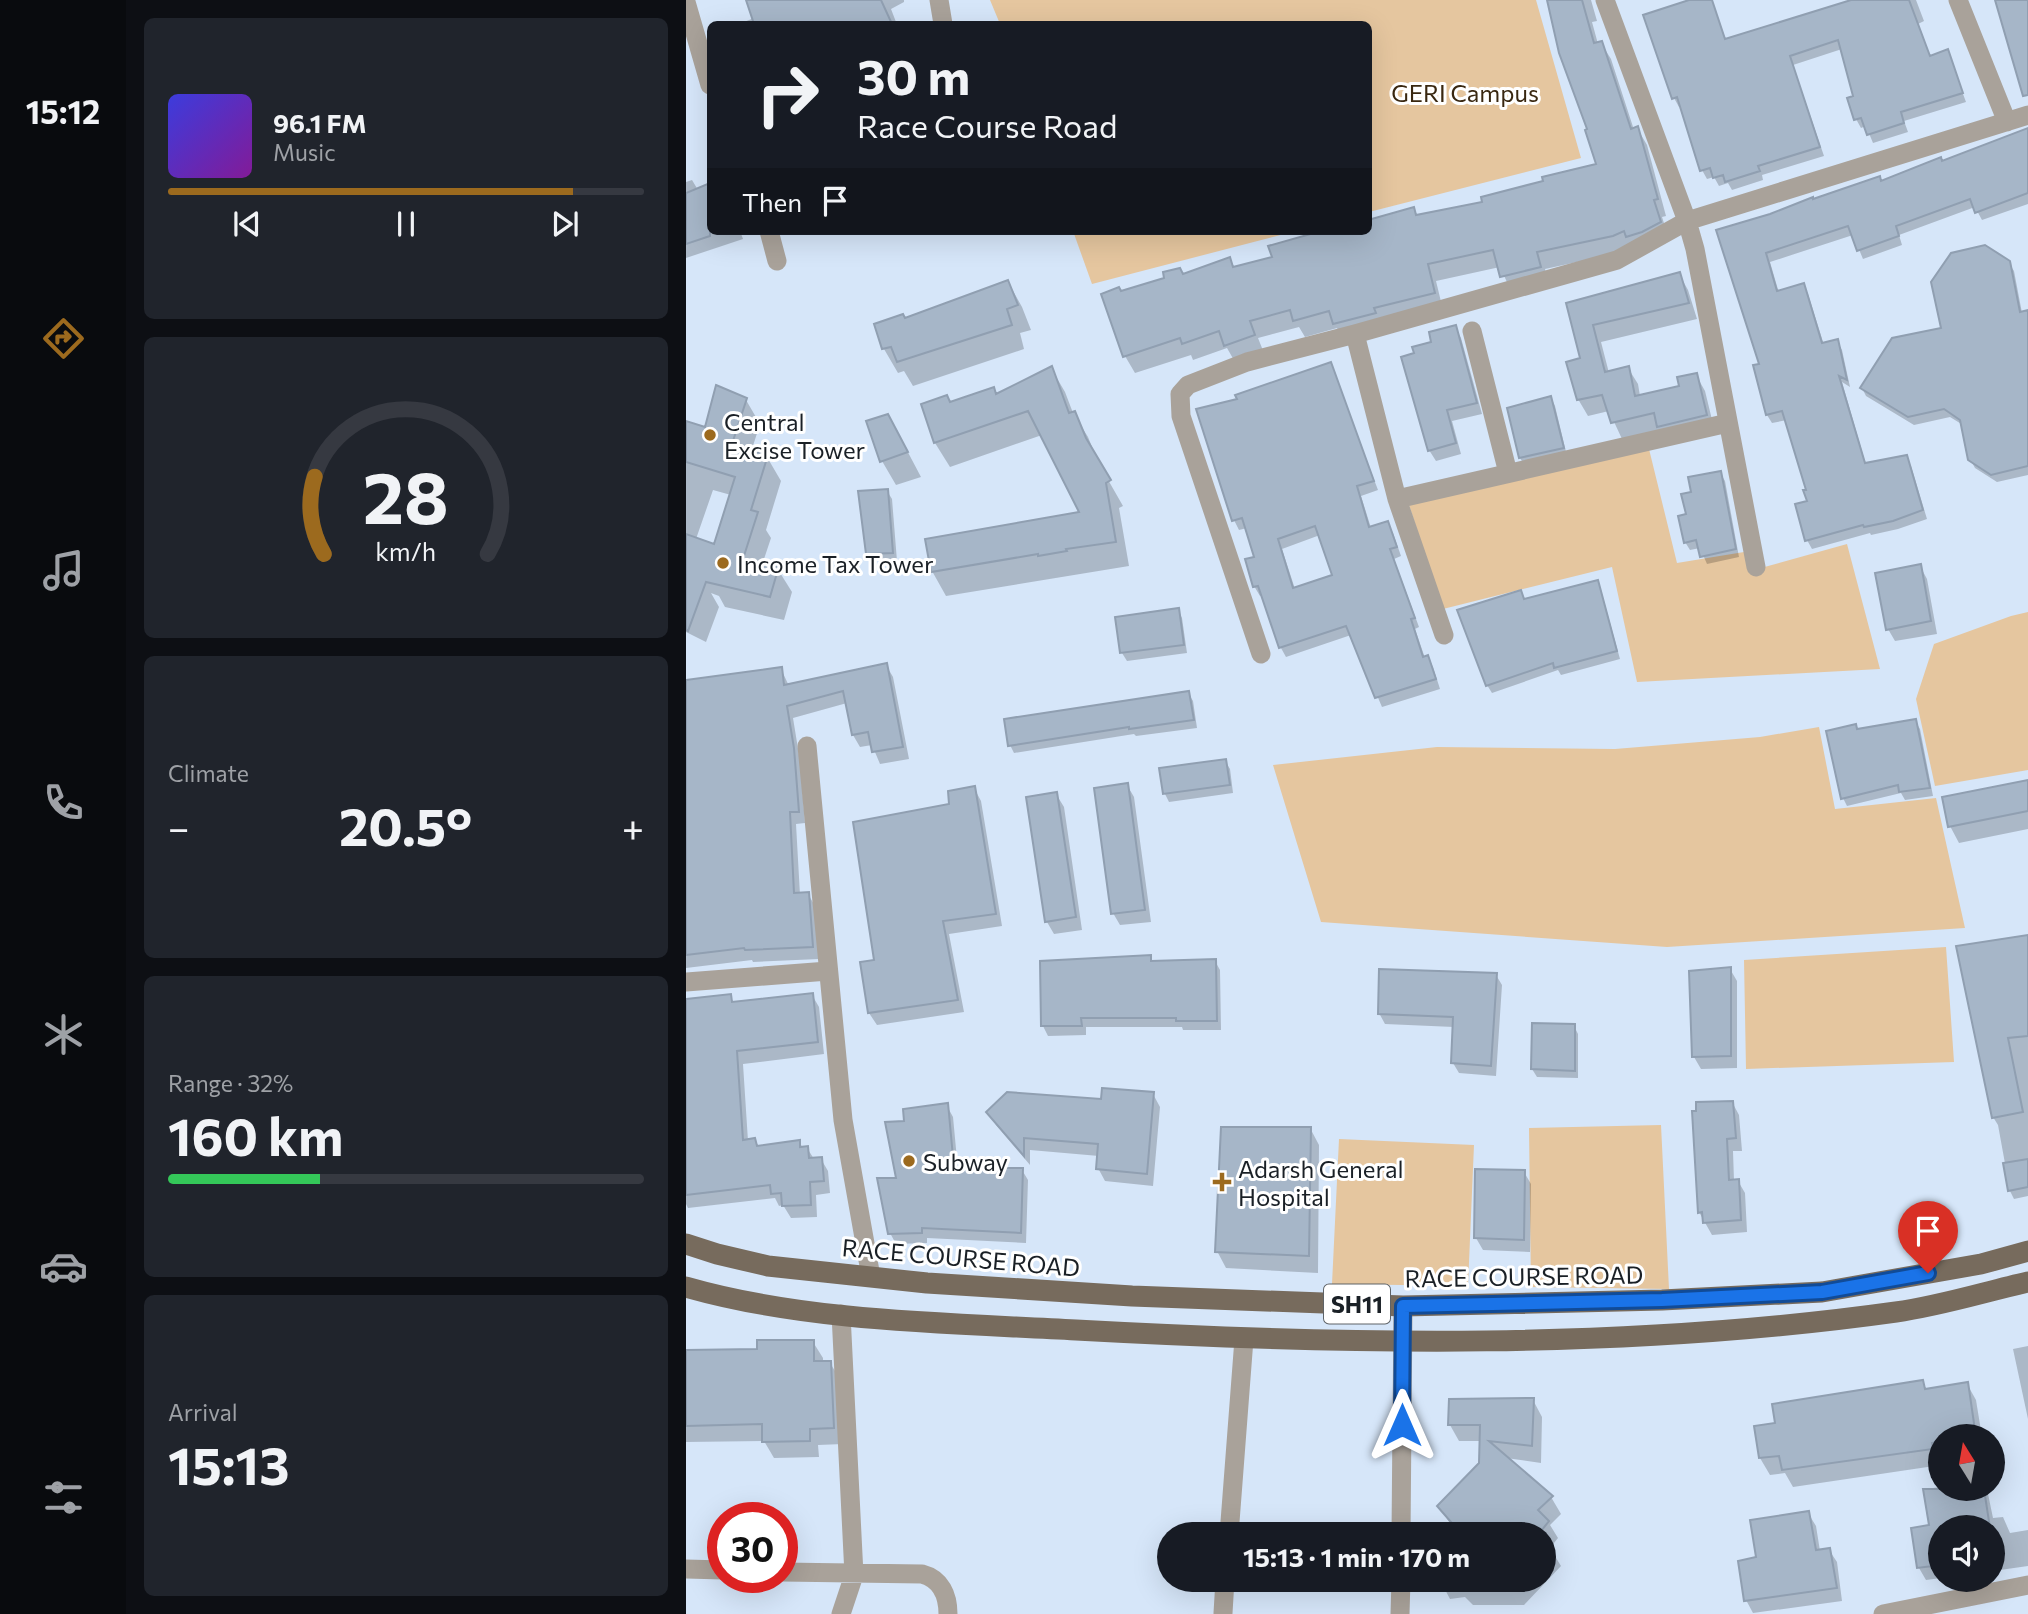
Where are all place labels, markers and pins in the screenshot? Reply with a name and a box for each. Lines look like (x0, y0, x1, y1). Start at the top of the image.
place label: Central Excise Tower (724, 407, 866, 464)
marker: Central Excise Tower (702, 427, 718, 443)
place label: Income Tax Tower (737, 549, 934, 578)
marker: Income Tax Tower (715, 555, 731, 571)
place label: Subway (923, 1147, 1008, 1176)
marker: Subway (901, 1153, 917, 1169)
place label: Adarsh General Hospital (1238, 1154, 1404, 1211)
marker: Adarsh General Hospital (1212, 1172, 1232, 1192)
pin (1898, 1201, 1958, 1273)

